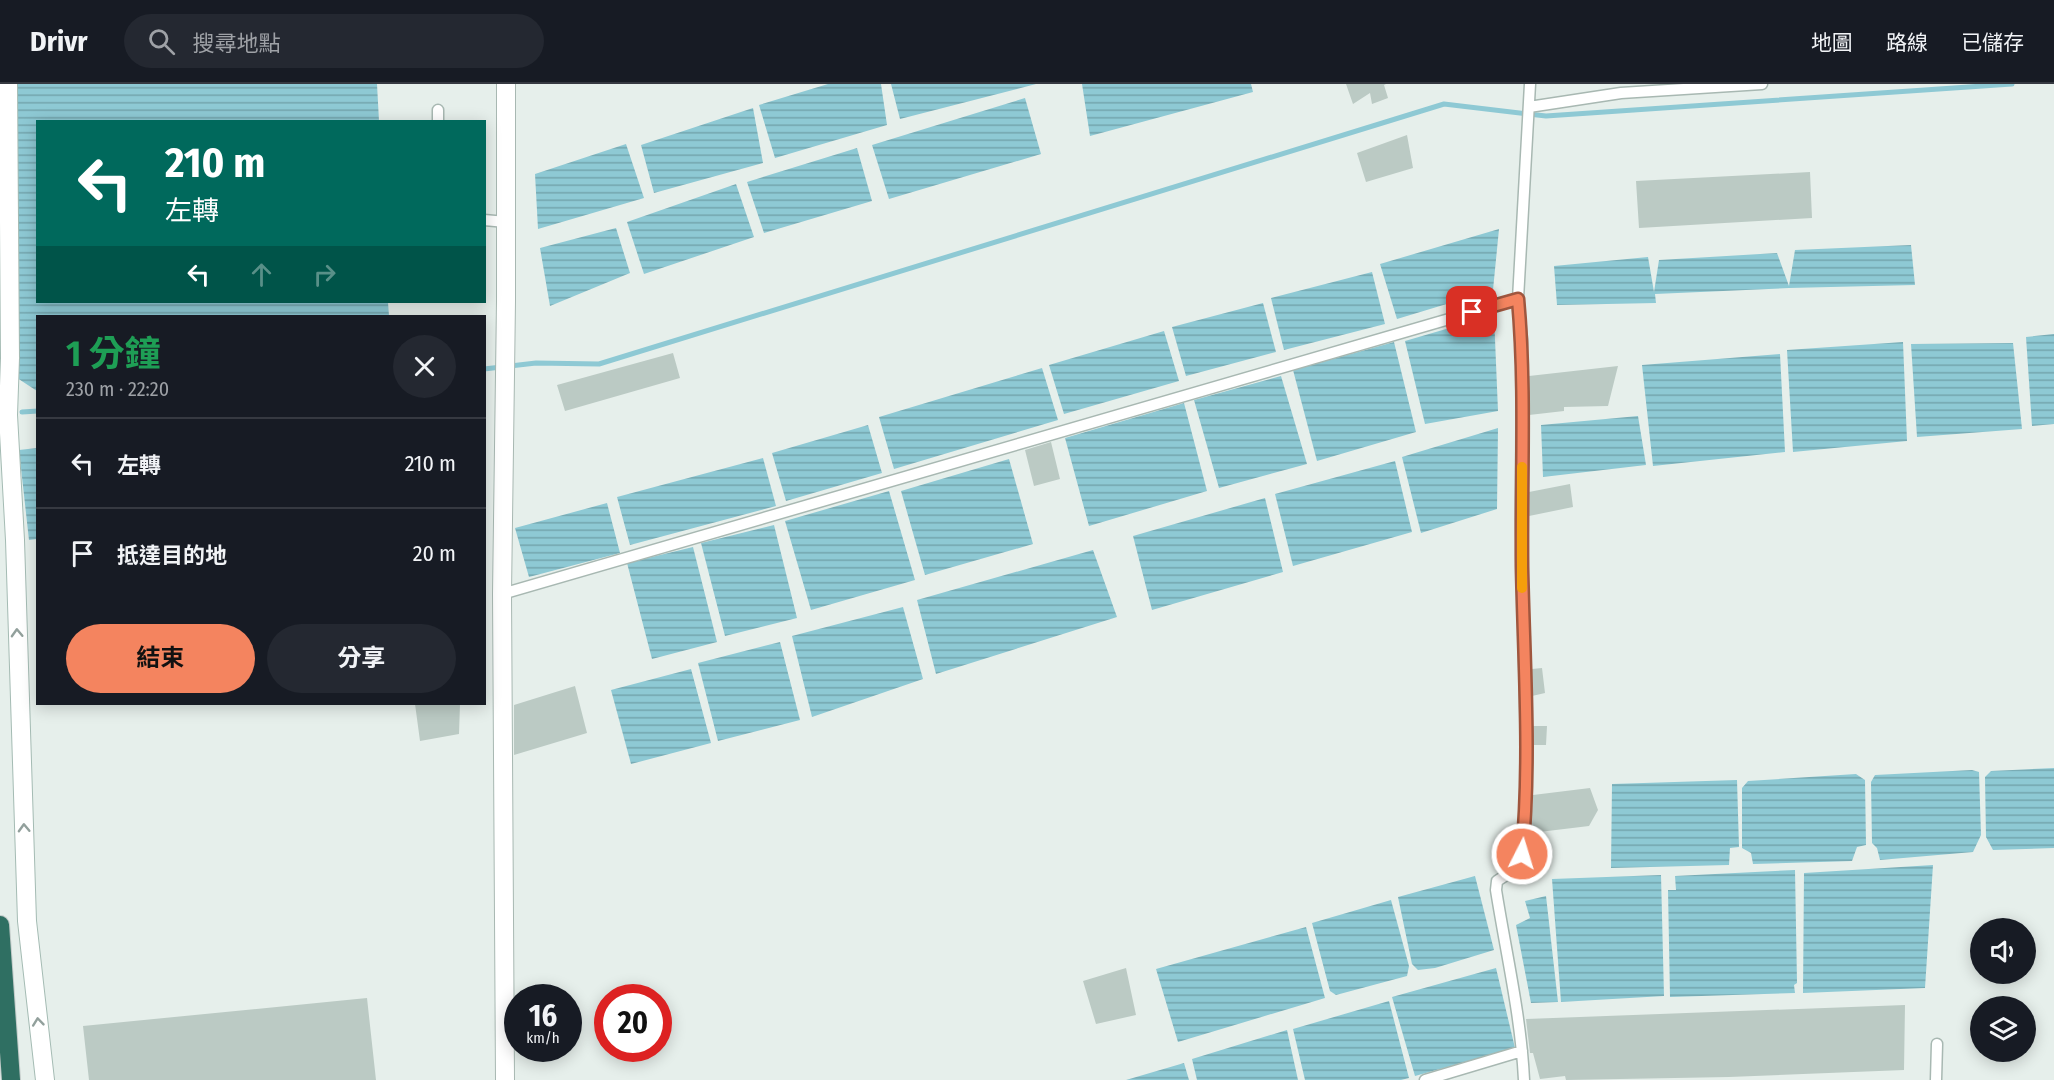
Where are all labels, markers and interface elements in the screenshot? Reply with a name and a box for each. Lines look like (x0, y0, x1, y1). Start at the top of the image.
search box (124, 14, 544, 68)
text: Drivr (30, 25, 88, 58)
icon: search (145, 25, 178, 58)
text: 搜尋地點 (193, 30, 281, 57)
text: 地圖 (1811, 30, 1853, 56)
text: 路線 (1886, 30, 1928, 56)
text: 已儲存 (1961, 30, 2024, 56)
text: 210 m (165, 138, 265, 188)
icon: left (66, 144, 144, 222)
text: 左轉 (165, 195, 219, 227)
icon: left (182, 258, 215, 291)
icon: ahead (245, 258, 278, 291)
icon: right (308, 258, 341, 291)
pin (1446, 286, 1497, 337)
icon: arrive (1455, 295, 1488, 328)
text: 1 分鐘 (66, 332, 161, 376)
button: close (393, 335, 456, 398)
text: 230 m · 22:20 (66, 377, 169, 401)
icon: left (66, 447, 99, 480)
text: 210 m (405, 450, 456, 477)
text: 左轉 (117, 452, 161, 479)
icon: arrive (66, 537, 99, 570)
text: 20 m (413, 540, 456, 567)
text: 抵達目的地 (117, 542, 227, 569)
button: 結束 (66, 624, 255, 693)
button: 分享 (267, 624, 456, 693)
one-way arrow (11, 628, 24, 637)
position arrow (1490, 822, 1554, 886)
one-way arrow (18, 823, 30, 832)
map controls (1970, 918, 2036, 1062)
button: sound (1970, 918, 2036, 984)
speed limit sign: 20 (594, 984, 672, 1062)
button: layers (1970, 996, 2036, 1062)
text: 16 (529, 998, 557, 1034)
one-way arrow (32, 1017, 45, 1026)
text: km/h (526, 1029, 560, 1047)

